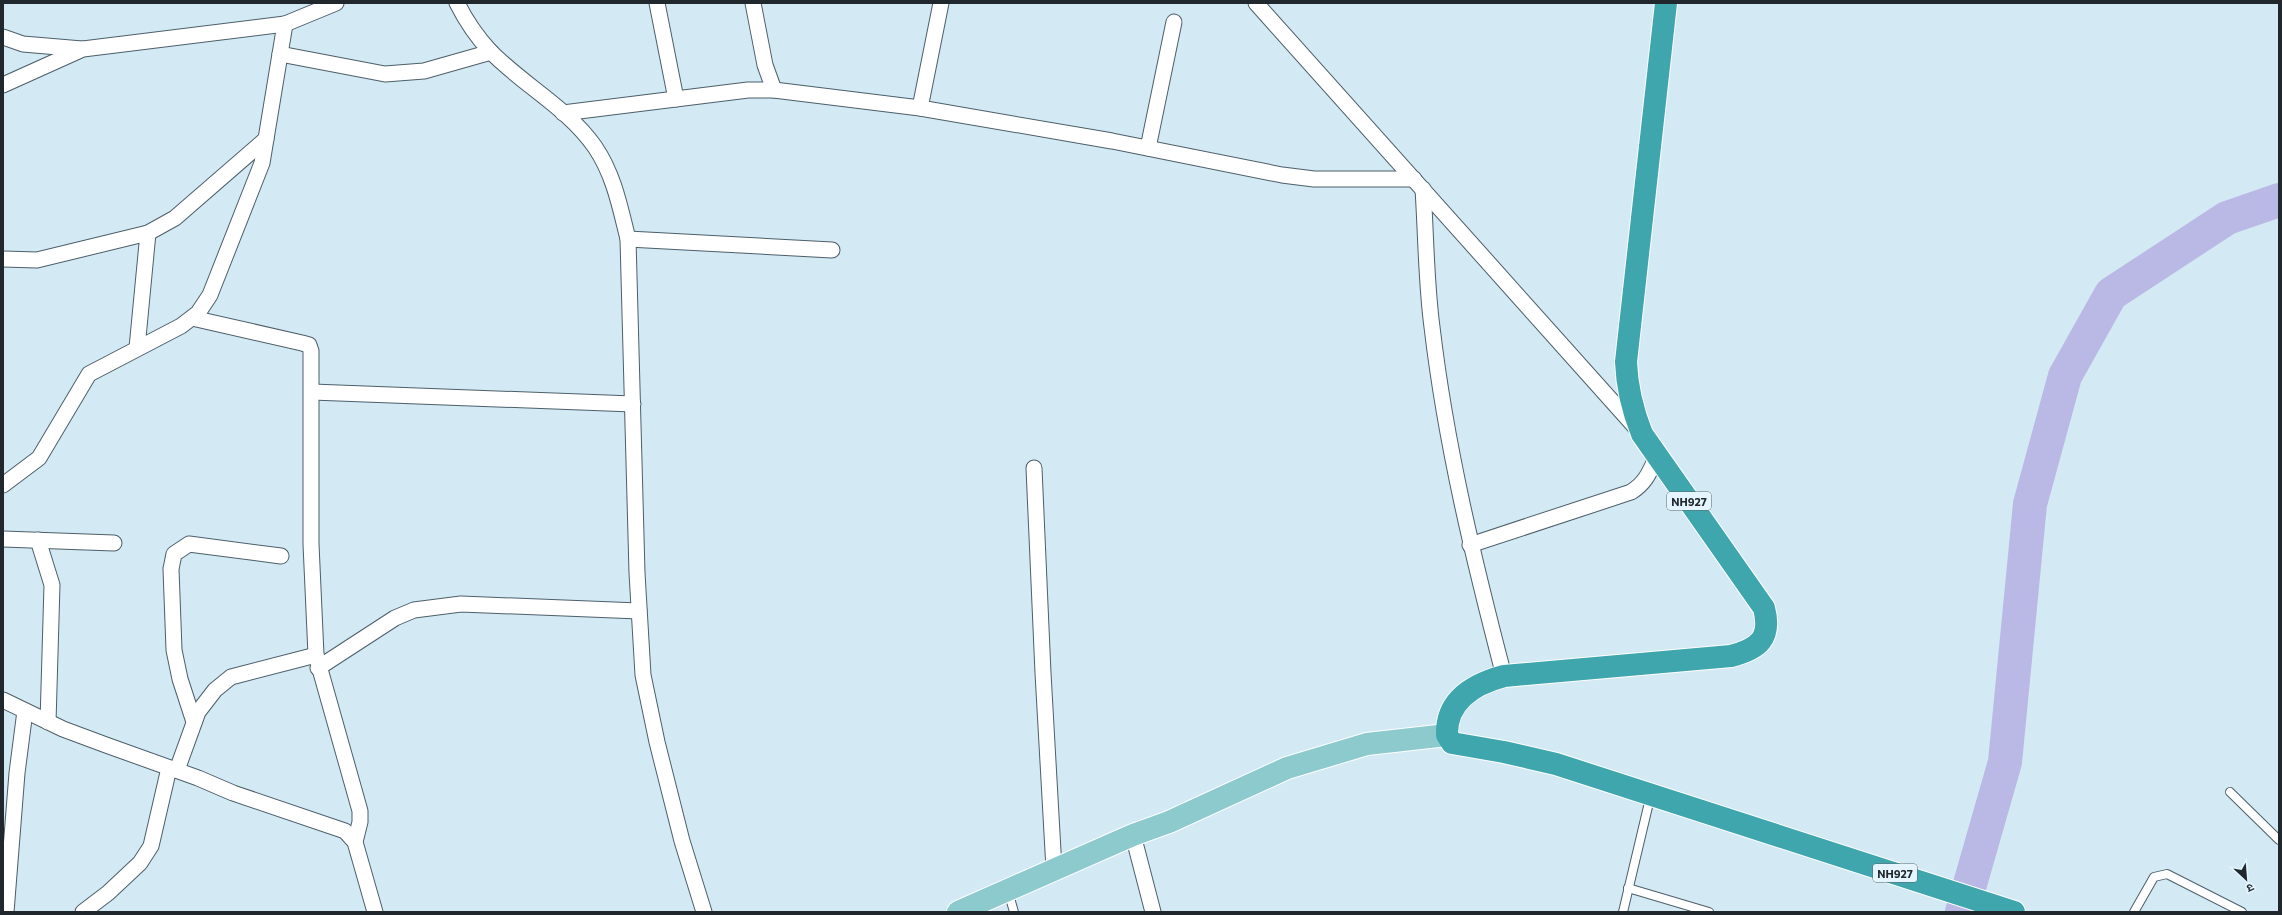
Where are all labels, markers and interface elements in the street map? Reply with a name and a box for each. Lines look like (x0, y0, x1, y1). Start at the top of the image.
road number: NH927 (1667, 492, 1711, 510)
north arrow (2226, 859, 2266, 899)
road number: NH927 (1873, 864, 1917, 882)
text: उ (2244, 881, 2256, 896)

